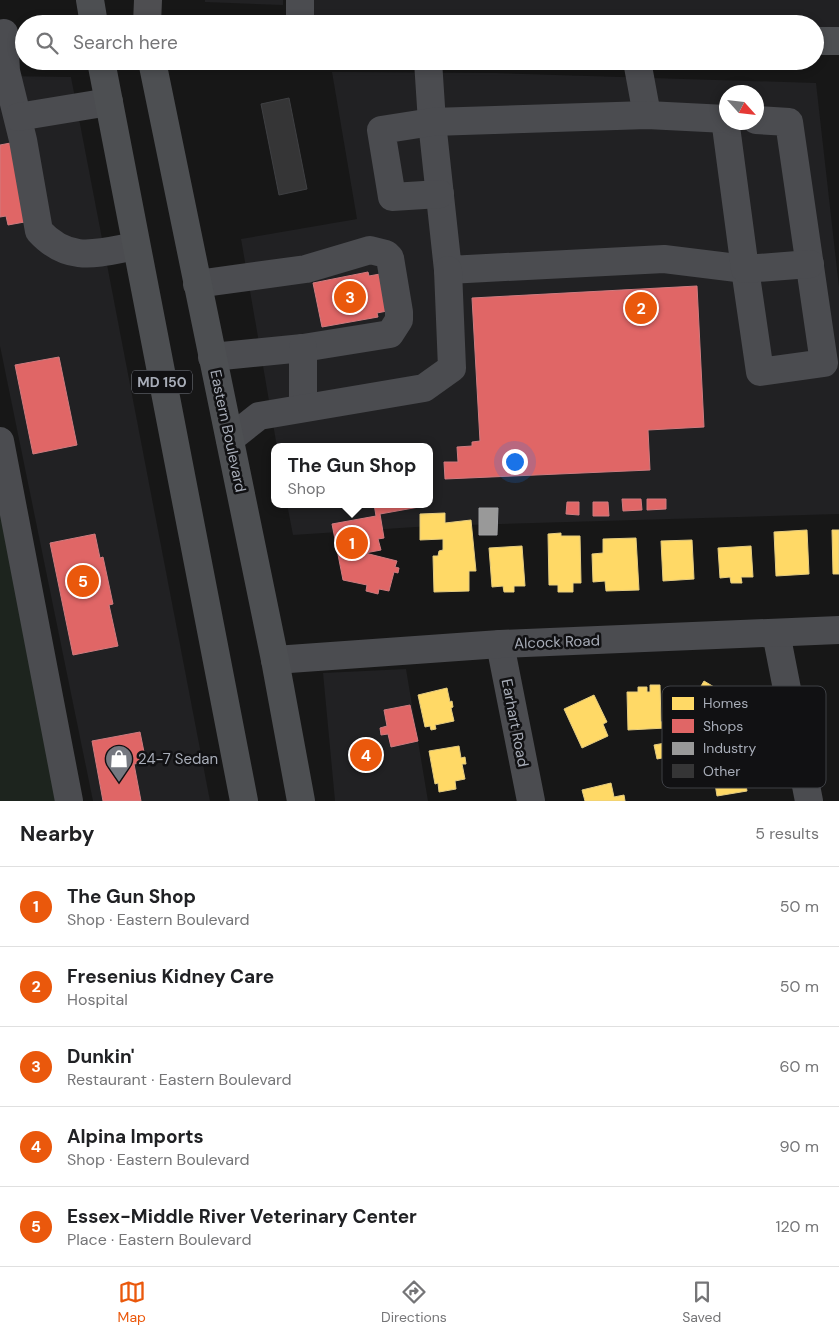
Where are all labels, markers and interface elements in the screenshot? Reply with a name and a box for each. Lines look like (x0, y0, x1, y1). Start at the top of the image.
search box (15, 15, 824, 70)
icon: search (33, 29, 61, 57)
text: Search here (73, 30, 178, 55)
north arrow (719, 85, 764, 130)
pin: 3 (334, 278, 366, 316)
pin: 2 (625, 289, 657, 327)
street label: Eastern Boulevard (205, 368, 251, 494)
road number: MD 150 (132, 371, 192, 394)
popup (271, 443, 433, 508)
your location (502, 449, 528, 475)
text: The Gun Shop (288, 453, 416, 478)
text: Shop (288, 478, 326, 499)
pin: 1 (336, 524, 368, 562)
pin: 5 (67, 562, 99, 600)
street label: Alcock Road (514, 631, 600, 653)
street label: Earhart Road (497, 677, 533, 769)
legend (662, 686, 826, 788)
text: Homes (703, 694, 748, 712)
text: Shops (703, 717, 743, 735)
pin: 4 (350, 736, 382, 774)
text: Industry (703, 739, 756, 757)
shop icon: 24-7 Sedan (104, 744, 134, 783)
place label: 24-7 Sedan (138, 749, 218, 769)
text: Other (703, 762, 741, 780)
text: Nearby (20, 820, 94, 848)
text: 5 results (755, 823, 819, 844)
text: The Gun Shop (67, 884, 196, 909)
text: 1 (33, 896, 39, 917)
text: 50 m (780, 896, 819, 917)
text: Shop · Eastern Boulevard (67, 909, 250, 930)
text: Fresenius Kidney Care (67, 964, 274, 989)
text: 2 (31, 976, 41, 997)
text: 50 m (780, 976, 819, 997)
text: Hospital (67, 989, 128, 1010)
text: Dunkin' (67, 1044, 135, 1069)
text: 3 (31, 1056, 41, 1077)
text: 60 m (779, 1056, 819, 1077)
text: Restaurant · Eastern Boulevard (67, 1069, 292, 1090)
text: Alpina Imports (67, 1124, 204, 1149)
text: 4 (31, 1136, 41, 1157)
text: 90 m (779, 1136, 819, 1157)
text: Shop · Eastern Boulevard (67, 1149, 250, 1170)
text: Essex-Middle River Veterinary Center (67, 1204, 417, 1229)
text: 5 (31, 1216, 41, 1237)
text: 120 m (775, 1216, 819, 1237)
text: Place · Eastern Boulevard (67, 1229, 251, 1250)
tab: Map (118, 1278, 146, 1326)
tab: Directions (381, 1278, 447, 1326)
tab: Saved (682, 1278, 721, 1326)

